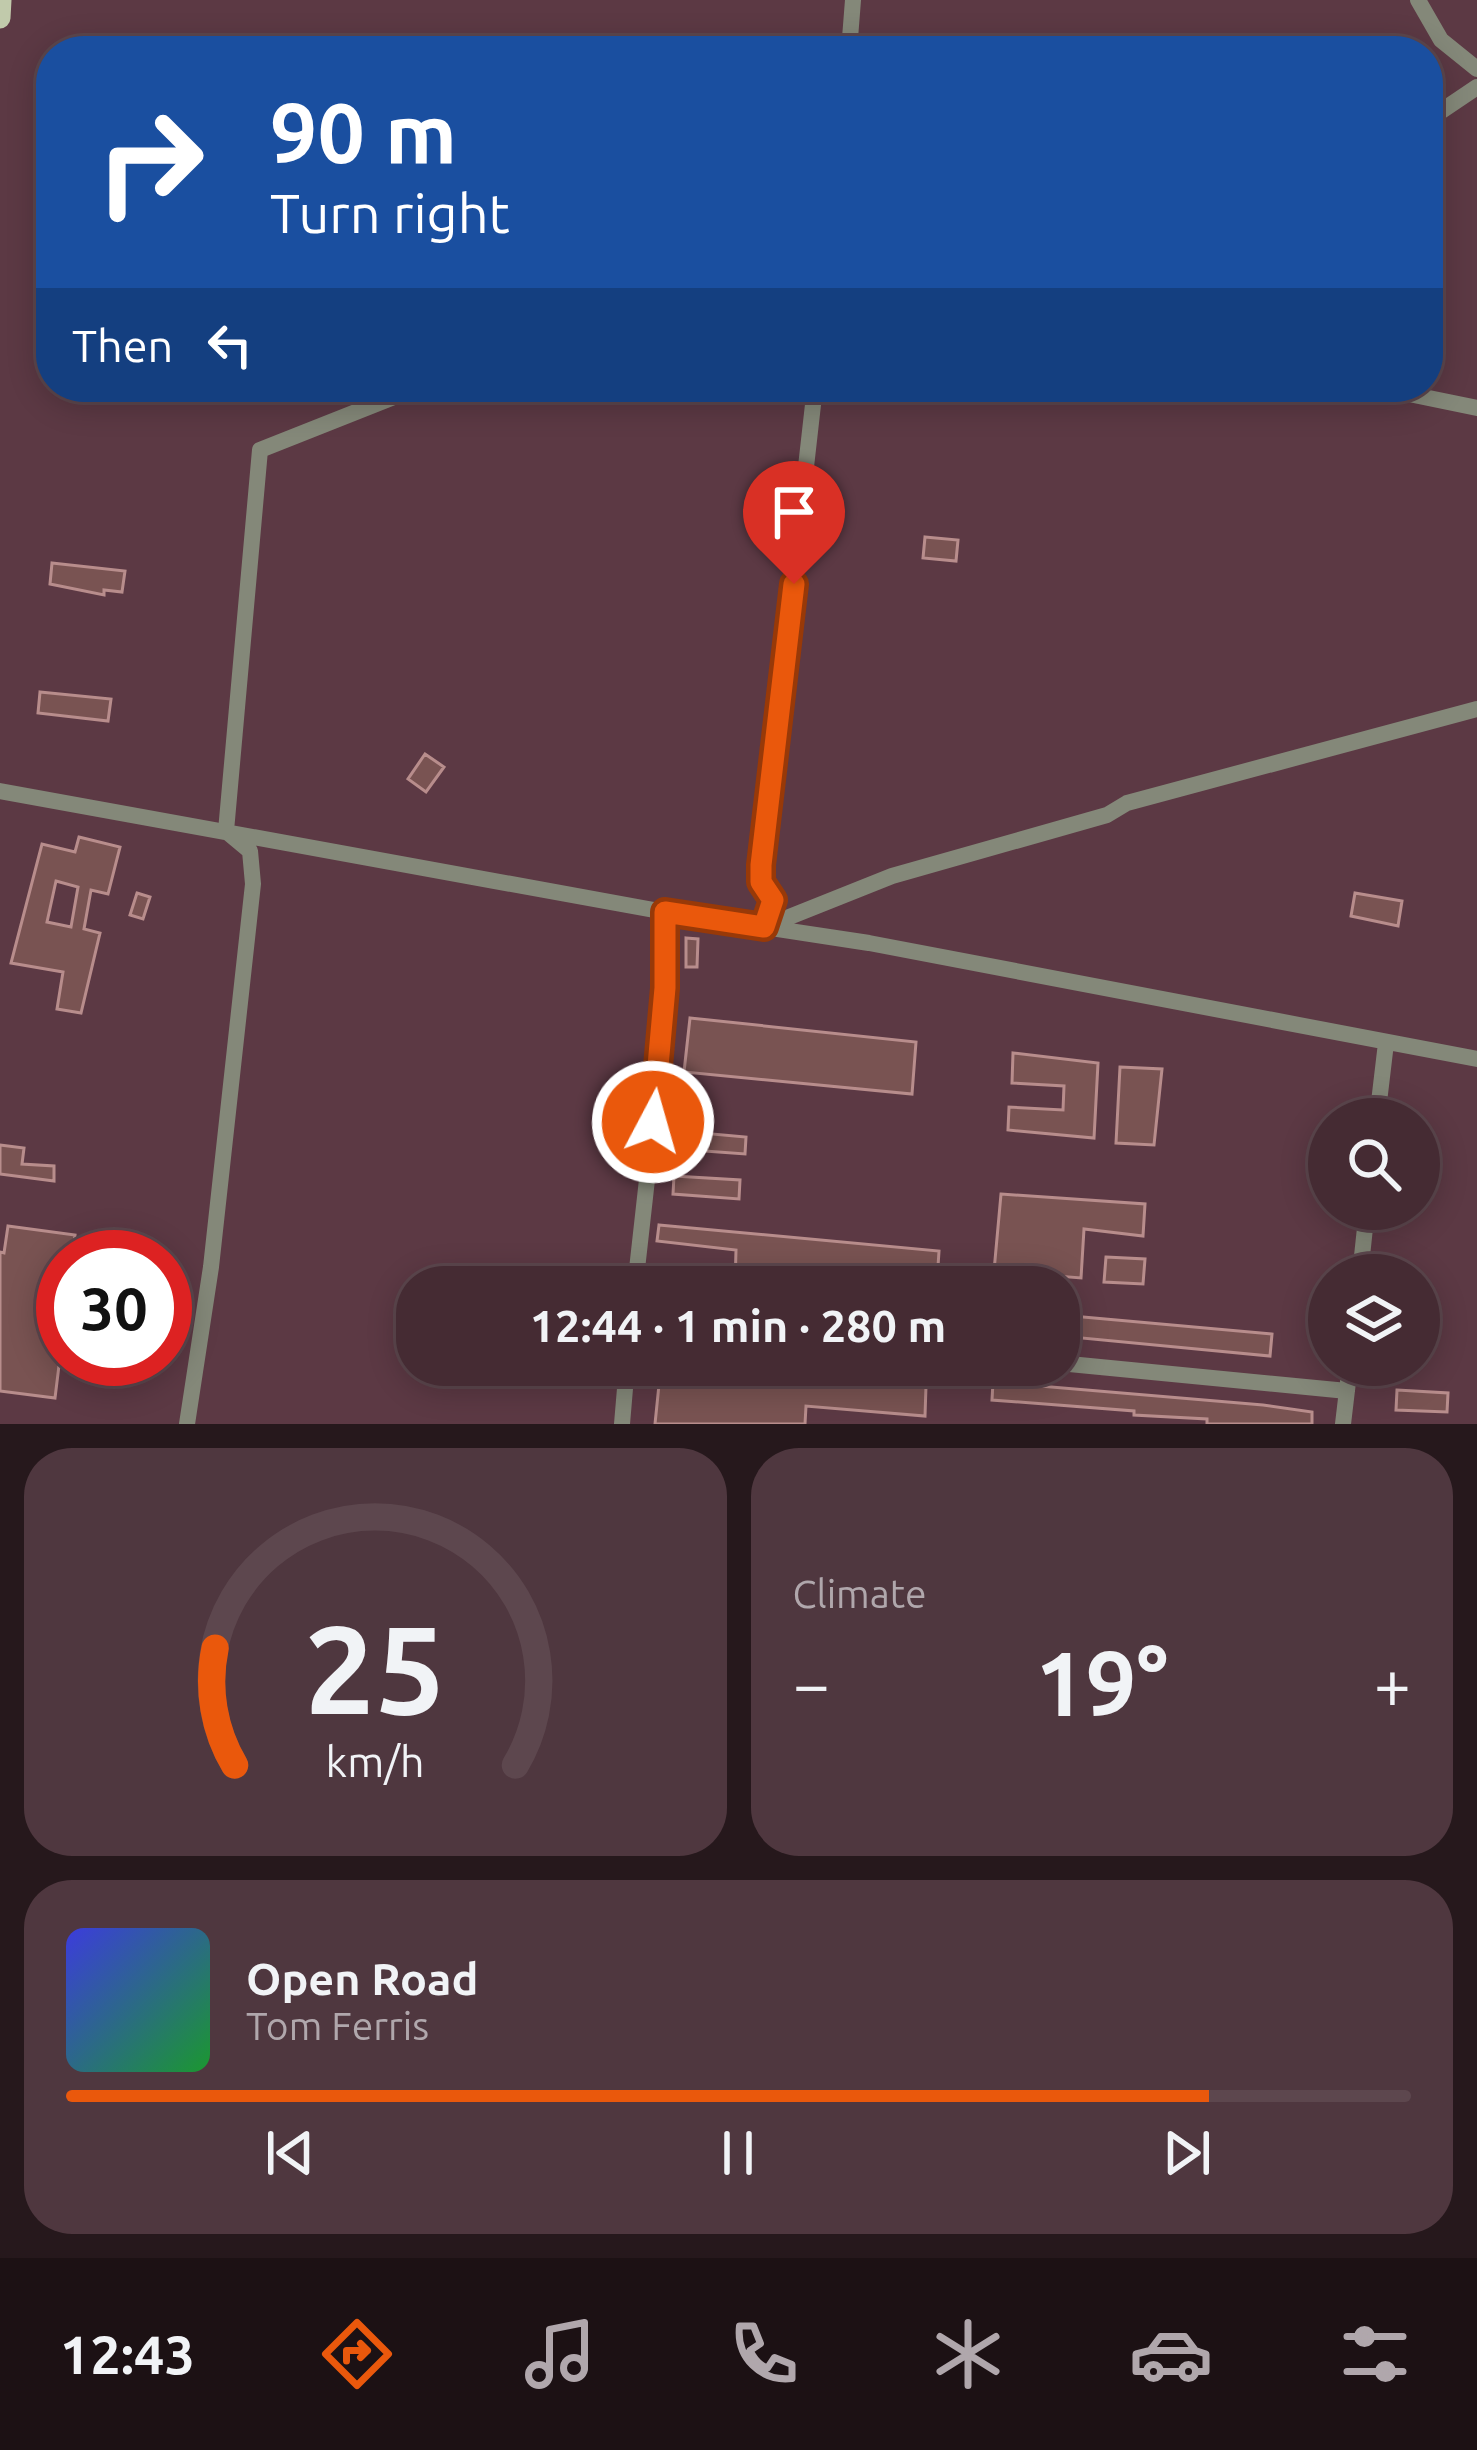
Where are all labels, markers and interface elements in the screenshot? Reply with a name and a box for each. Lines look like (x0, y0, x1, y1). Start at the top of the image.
icon: right (72, 84, 228, 240)
text: 90 m (270, 85, 457, 179)
text: Turn right (270, 183, 510, 243)
icon: left (197, 312, 263, 378)
text: Then (72, 320, 173, 371)
pin (743, 461, 845, 584)
icon: arrive (761, 479, 827, 545)
position arrow (590, 1059, 716, 1185)
map controls (1308, 1098, 1440, 1386)
button: search (1308, 1098, 1440, 1230)
speed limit sign: 30 (36, 1230, 192, 1386)
button: layers (1308, 1254, 1440, 1386)
text: 12:44 · 1 min · 280 m (530, 1300, 946, 1351)
text: Climate (793, 1572, 927, 1615)
text: 25 (305, 1598, 446, 1738)
text: 19° (1035, 1632, 1168, 1733)
text: − (793, 1646, 830, 1720)
text: + (1374, 1646, 1411, 1720)
text: km/h (326, 1737, 425, 1785)
text: Open Road (246, 1953, 478, 2004)
text: Tom Ferris (246, 2004, 429, 2047)
icon: previous (257, 2120, 323, 2186)
icon: pause (705, 2120, 771, 2186)
icon: next (1154, 2120, 1220, 2186)
icon: directions (315, 2312, 399, 2396)
icon: music (518, 2312, 602, 2396)
icon: phone (722, 2312, 806, 2396)
icon: climate (926, 2312, 1010, 2396)
icon: car (1129, 2312, 1213, 2396)
icon: filters (1333, 2312, 1417, 2396)
text: 12:43 (60, 2324, 195, 2384)

